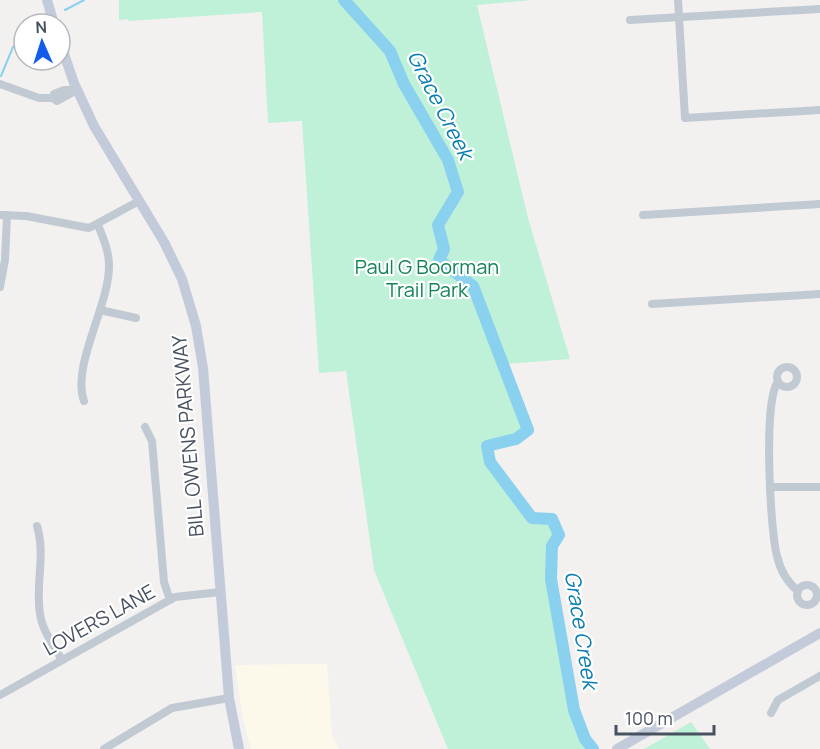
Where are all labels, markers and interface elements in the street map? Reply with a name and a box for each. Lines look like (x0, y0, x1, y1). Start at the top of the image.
north arrow (12, 12, 72, 72)
text: N (35, 16, 48, 38)
water label: Grace Creek (401, 45, 481, 166)
park label: Paul G Boorman Trail Park (355, 253, 499, 303)
street label: BILL OWENS PARKWAY (165, 333, 210, 538)
water label: Grace Creek (559, 569, 606, 693)
street label: LOVERS LANE (38, 578, 160, 661)
scale bar (616, 698, 714, 736)
text: 100 m (625, 706, 673, 730)

